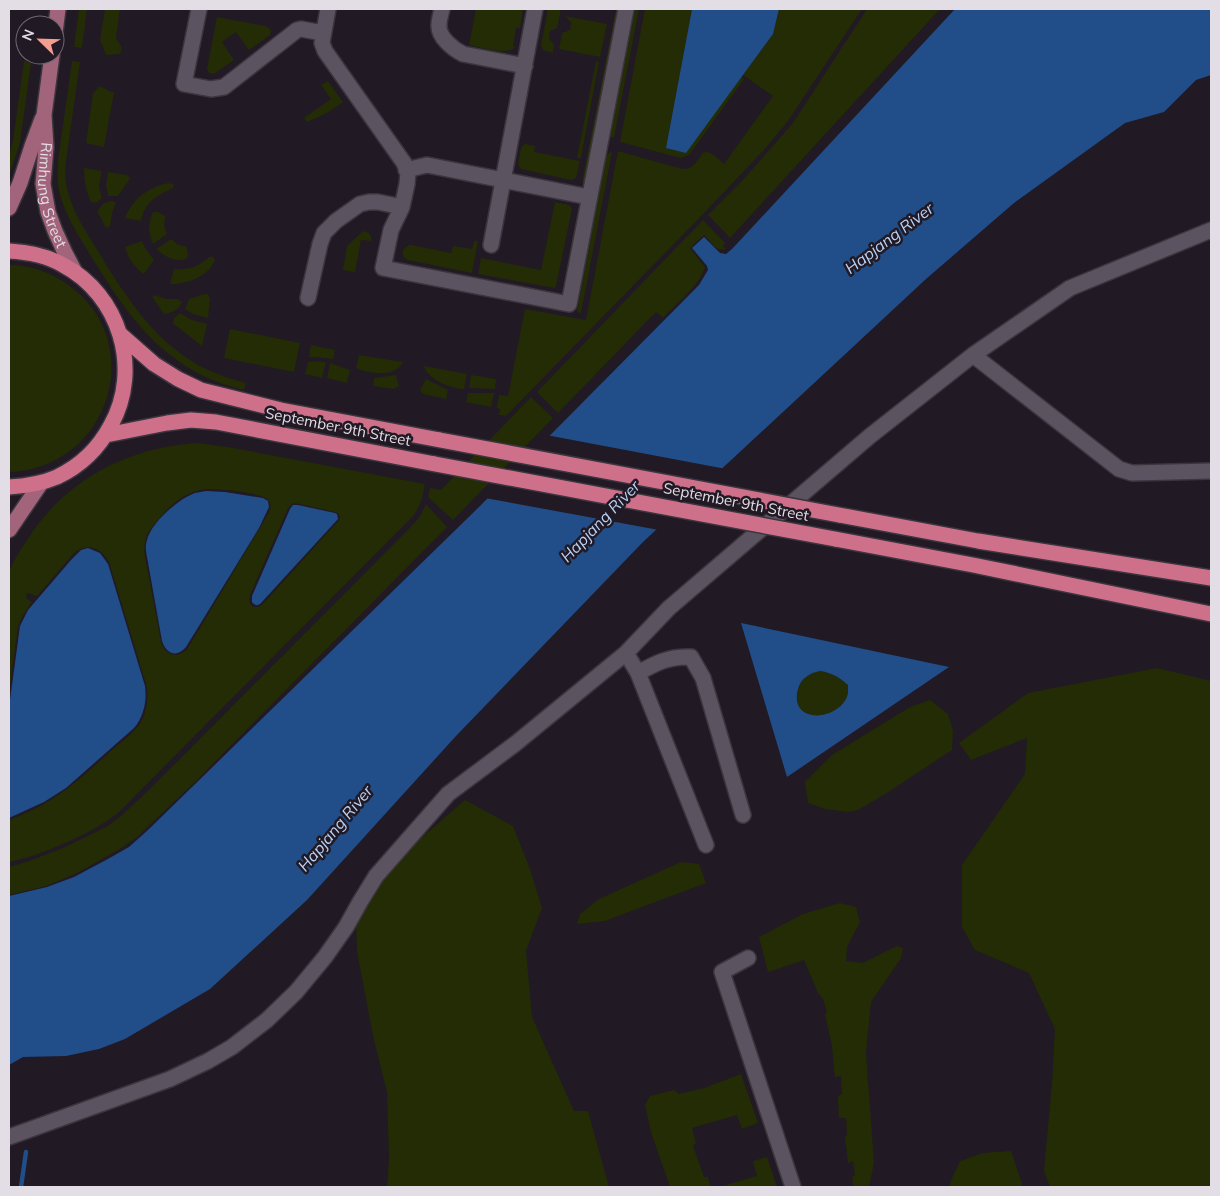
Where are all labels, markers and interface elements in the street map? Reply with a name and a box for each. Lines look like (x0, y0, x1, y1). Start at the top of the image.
north arrow (15, 15, 65, 65)
text: N (18, 27, 38, 43)
street label: Rimhung Street (34, 142, 71, 251)
water label: Hapjang River (841, 197, 938, 278)
street label: September 9th Street (264, 403, 413, 450)
water label: Hapjang River (556, 475, 645, 566)
street label: September 9th Street (662, 478, 811, 525)
water label: Hapjang River (293, 780, 377, 875)

